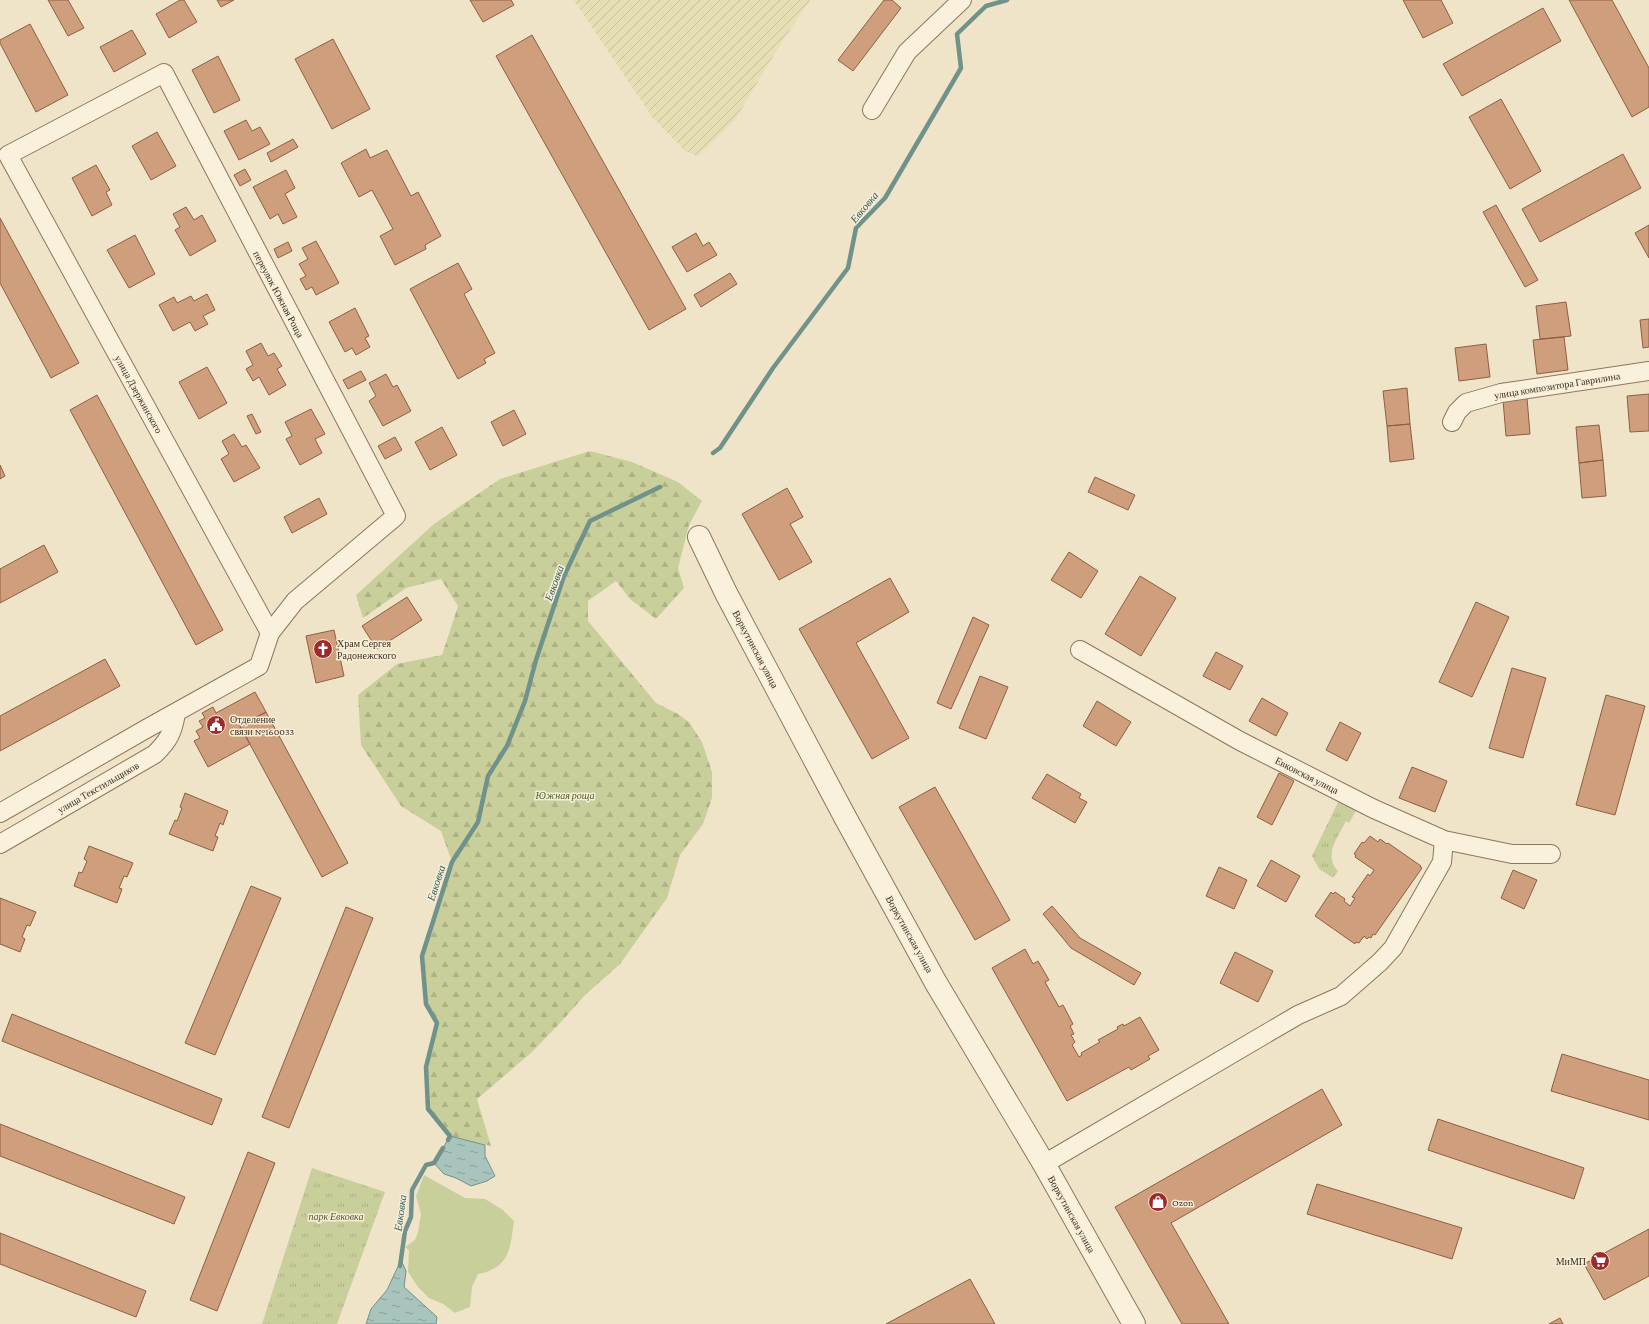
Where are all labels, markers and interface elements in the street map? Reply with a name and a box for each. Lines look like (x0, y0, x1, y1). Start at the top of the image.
water label: Евковка (847, 189, 881, 226)
street label: переулок Южная Роща (251, 249, 306, 340)
street label: улица Дзержинского (113, 353, 165, 435)
street label: улица композитора Гаврилина (1493, 370, 1621, 401)
water label: Евковка (542, 563, 566, 603)
street label: Воркутинская улица (730, 609, 781, 690)
church icon: Храм Сергея Радонежского (312, 638, 334, 660)
place label: Храм Сергея Радонежского (337, 638, 396, 661)
public building icon: Отделение связи №160033 (205, 714, 227, 736)
place label: Отделение связи №160033 (230, 714, 295, 737)
street label: Евковская улица (1273, 755, 1341, 796)
street label: улица Текстильщиков (56, 759, 141, 815)
park label: Южная роща (535, 790, 594, 801)
water label: Евковка (424, 863, 448, 903)
street label: Воркутинская улица (884, 894, 936, 975)
street label: Воркутинская улица (1046, 1174, 1098, 1255)
shop icon: Ozon (1147, 1191, 1169, 1213)
water label: Евковка (391, 1193, 409, 1233)
place label: Ozon (1172, 1197, 1194, 1208)
park label: парк Евковка (308, 1211, 364, 1222)
supermarket icon: МиМП (1589, 1250, 1611, 1272)
place label: МиМП (1556, 1256, 1586, 1267)

